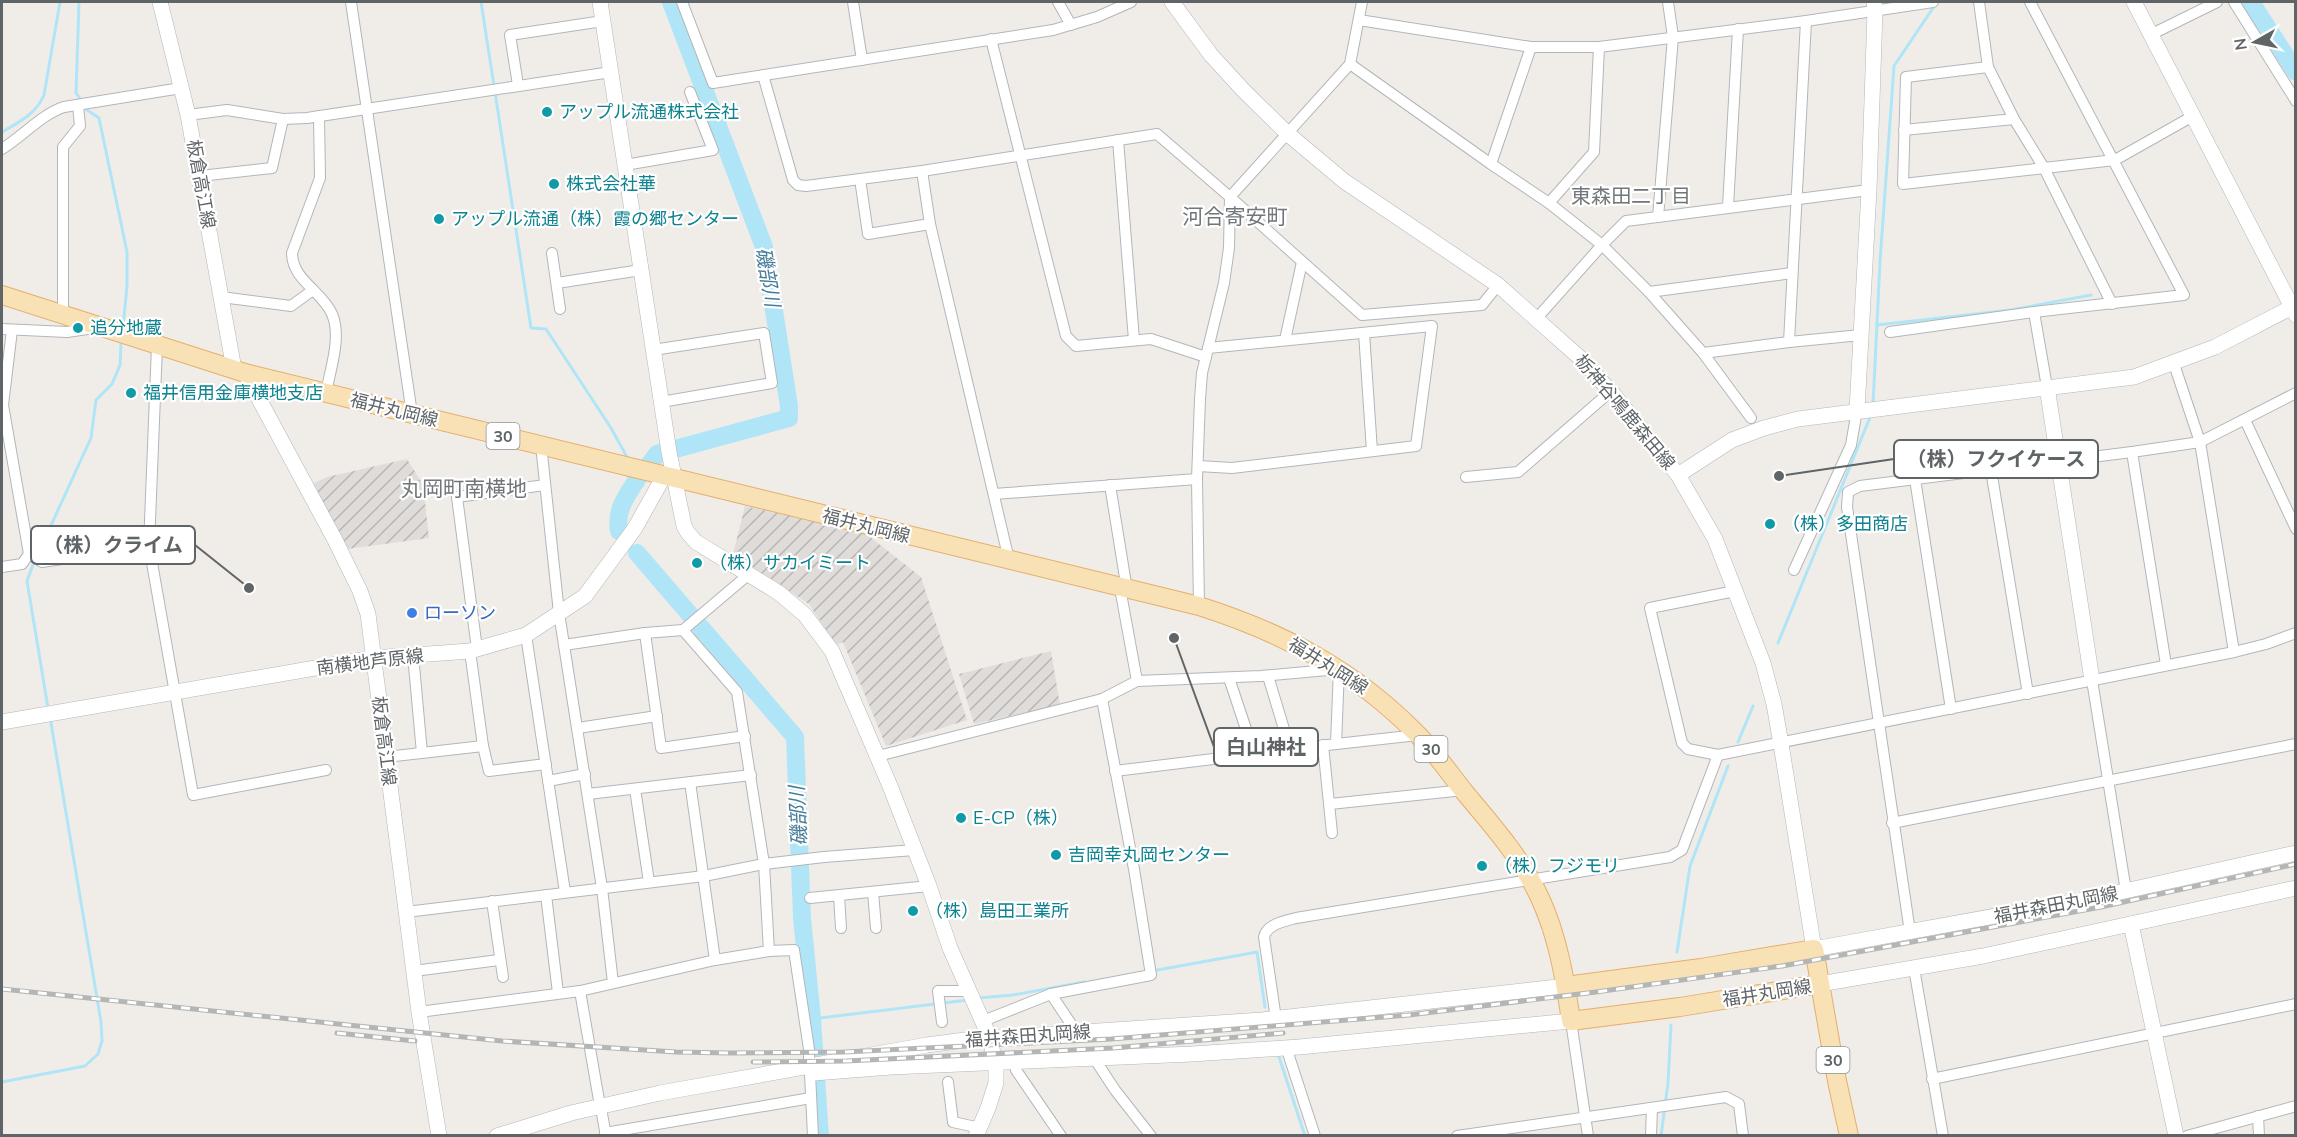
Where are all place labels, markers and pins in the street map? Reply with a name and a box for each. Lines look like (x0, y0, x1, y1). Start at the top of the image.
place label: アップル流通株式会社 (559, 100, 739, 124)
marker: アップル流通株式会社 (540, 105, 554, 119)
place label: 株式会社華 (566, 172, 656, 196)
marker: 株式会社華 (547, 177, 561, 191)
place label: アップル流通（株）霞の郷センター (451, 207, 739, 231)
marker: アップル流通（株）霞の郷センター (432, 212, 446, 226)
place label: 追分地蔵 (90, 316, 162, 340)
marker: 追分地蔵 (71, 321, 85, 335)
place label: 福井信用金庫横地支店 (143, 381, 323, 405)
marker: 福井信用金庫横地支店 (124, 386, 138, 400)
callout: （株）フクイケース (1894, 440, 2098, 478)
place label: （株）多田商店 (1782, 512, 1908, 536)
marker: （株）多田商店 (1763, 517, 1777, 531)
callout: （株）クライム (31, 526, 195, 564)
place label: （株）サカイミート (709, 551, 871, 575)
marker: （株）サカイミート (690, 556, 704, 570)
place label: ローソン (424, 601, 496, 625)
marker: ローソン (405, 606, 419, 620)
callout: 白山神社 (1214, 728, 1318, 766)
place label: E-CP（株） (973, 806, 1069, 830)
marker: E-CP（株） (954, 811, 968, 825)
place label: 吉岡幸丸岡センター (1068, 843, 1230, 867)
marker: 吉岡幸丸岡センター (1049, 848, 1063, 862)
place label: （株）フジモリ (1494, 854, 1620, 878)
marker: （株）フジモリ (1475, 859, 1489, 873)
place label: （株）島田工業所 (925, 899, 1069, 923)
marker: （株）島田工業所 (906, 904, 920, 918)

